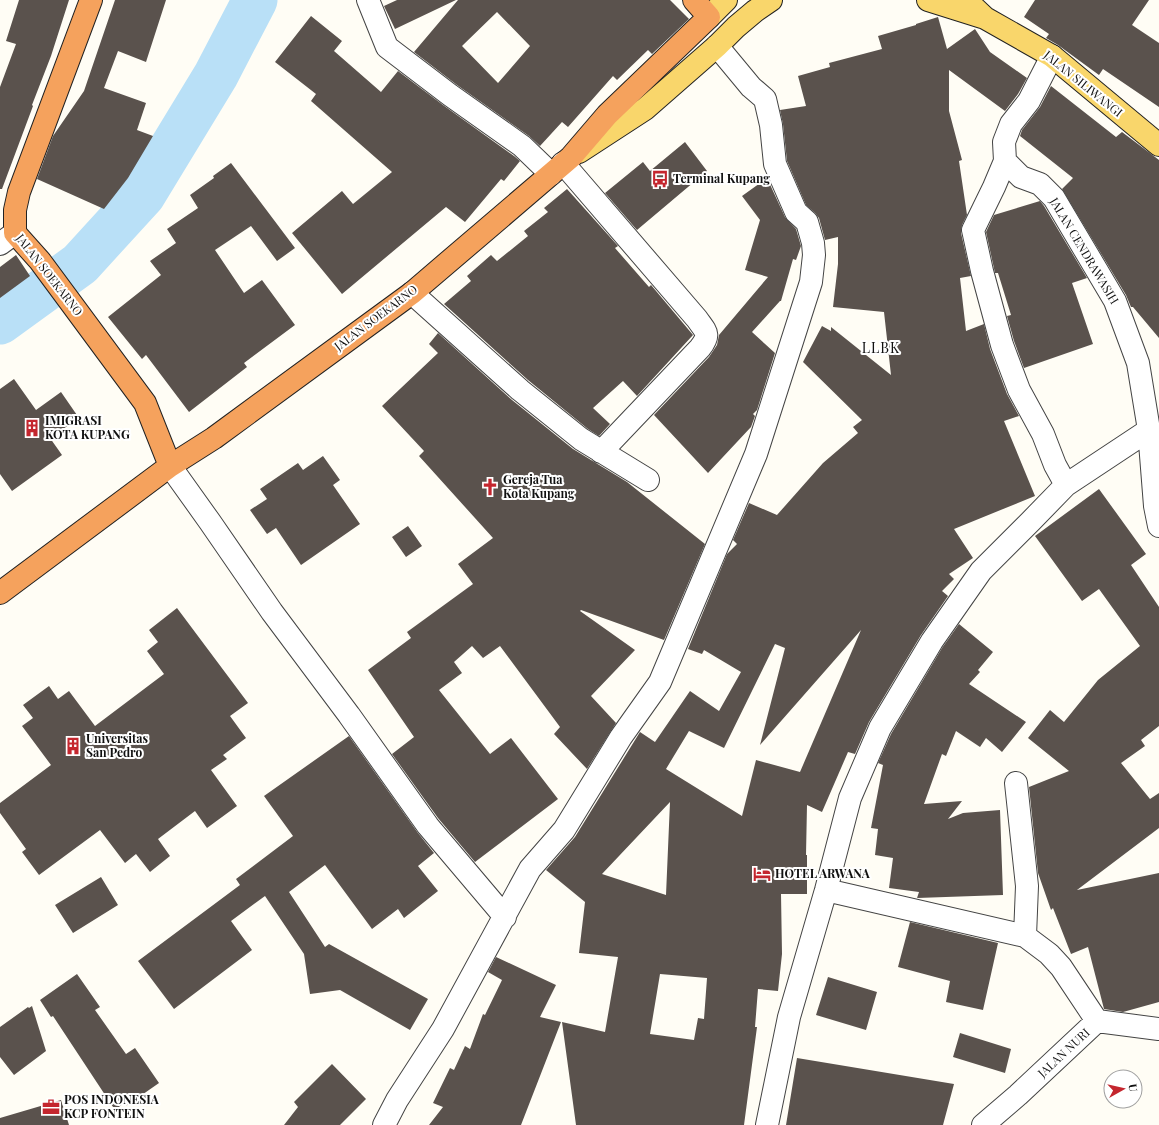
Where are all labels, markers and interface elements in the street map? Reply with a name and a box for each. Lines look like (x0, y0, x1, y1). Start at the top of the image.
street label: JALAN SILIWANGI (1040, 46, 1126, 120)
bus stop icon: Terminal Kupang (650, 169, 670, 189)
place label: Terminal Kupang (673, 170, 770, 186)
street label: JALAN CENDRAWASIH (1046, 193, 1123, 307)
street label: JALAN SOEKARNO (12, 229, 87, 319)
street label: JALAN SOEKARNO (330, 281, 420, 354)
district label: LLBK (862, 338, 900, 357)
place label: IMIGRASI KOTA KUPANG (45, 412, 130, 442)
building icon: IMIGRASI KOTA KUPANG (22, 418, 42, 438)
place label: Gereja Tua Kota Kupang (503, 471, 575, 501)
church icon: Gereja Tua Kota Kupang (480, 477, 500, 497)
place label: Universitas San Pedro (86, 730, 148, 760)
building icon: Universitas San Pedro (63, 736, 83, 756)
hotel icon: HOTEL ARWANA (752, 864, 772, 884)
place label: HOTEL ARWANA (775, 865, 871, 881)
street label: JALAN NURI (1033, 1024, 1093, 1081)
north arrow (1103, 1069, 1143, 1109)
text: U (1125, 1083, 1141, 1093)
place label: POS INDONESIA KCP FONTEIN (64, 1091, 160, 1121)
office icon: POS INDONESIA KCP FONTEIN (41, 1097, 61, 1117)

